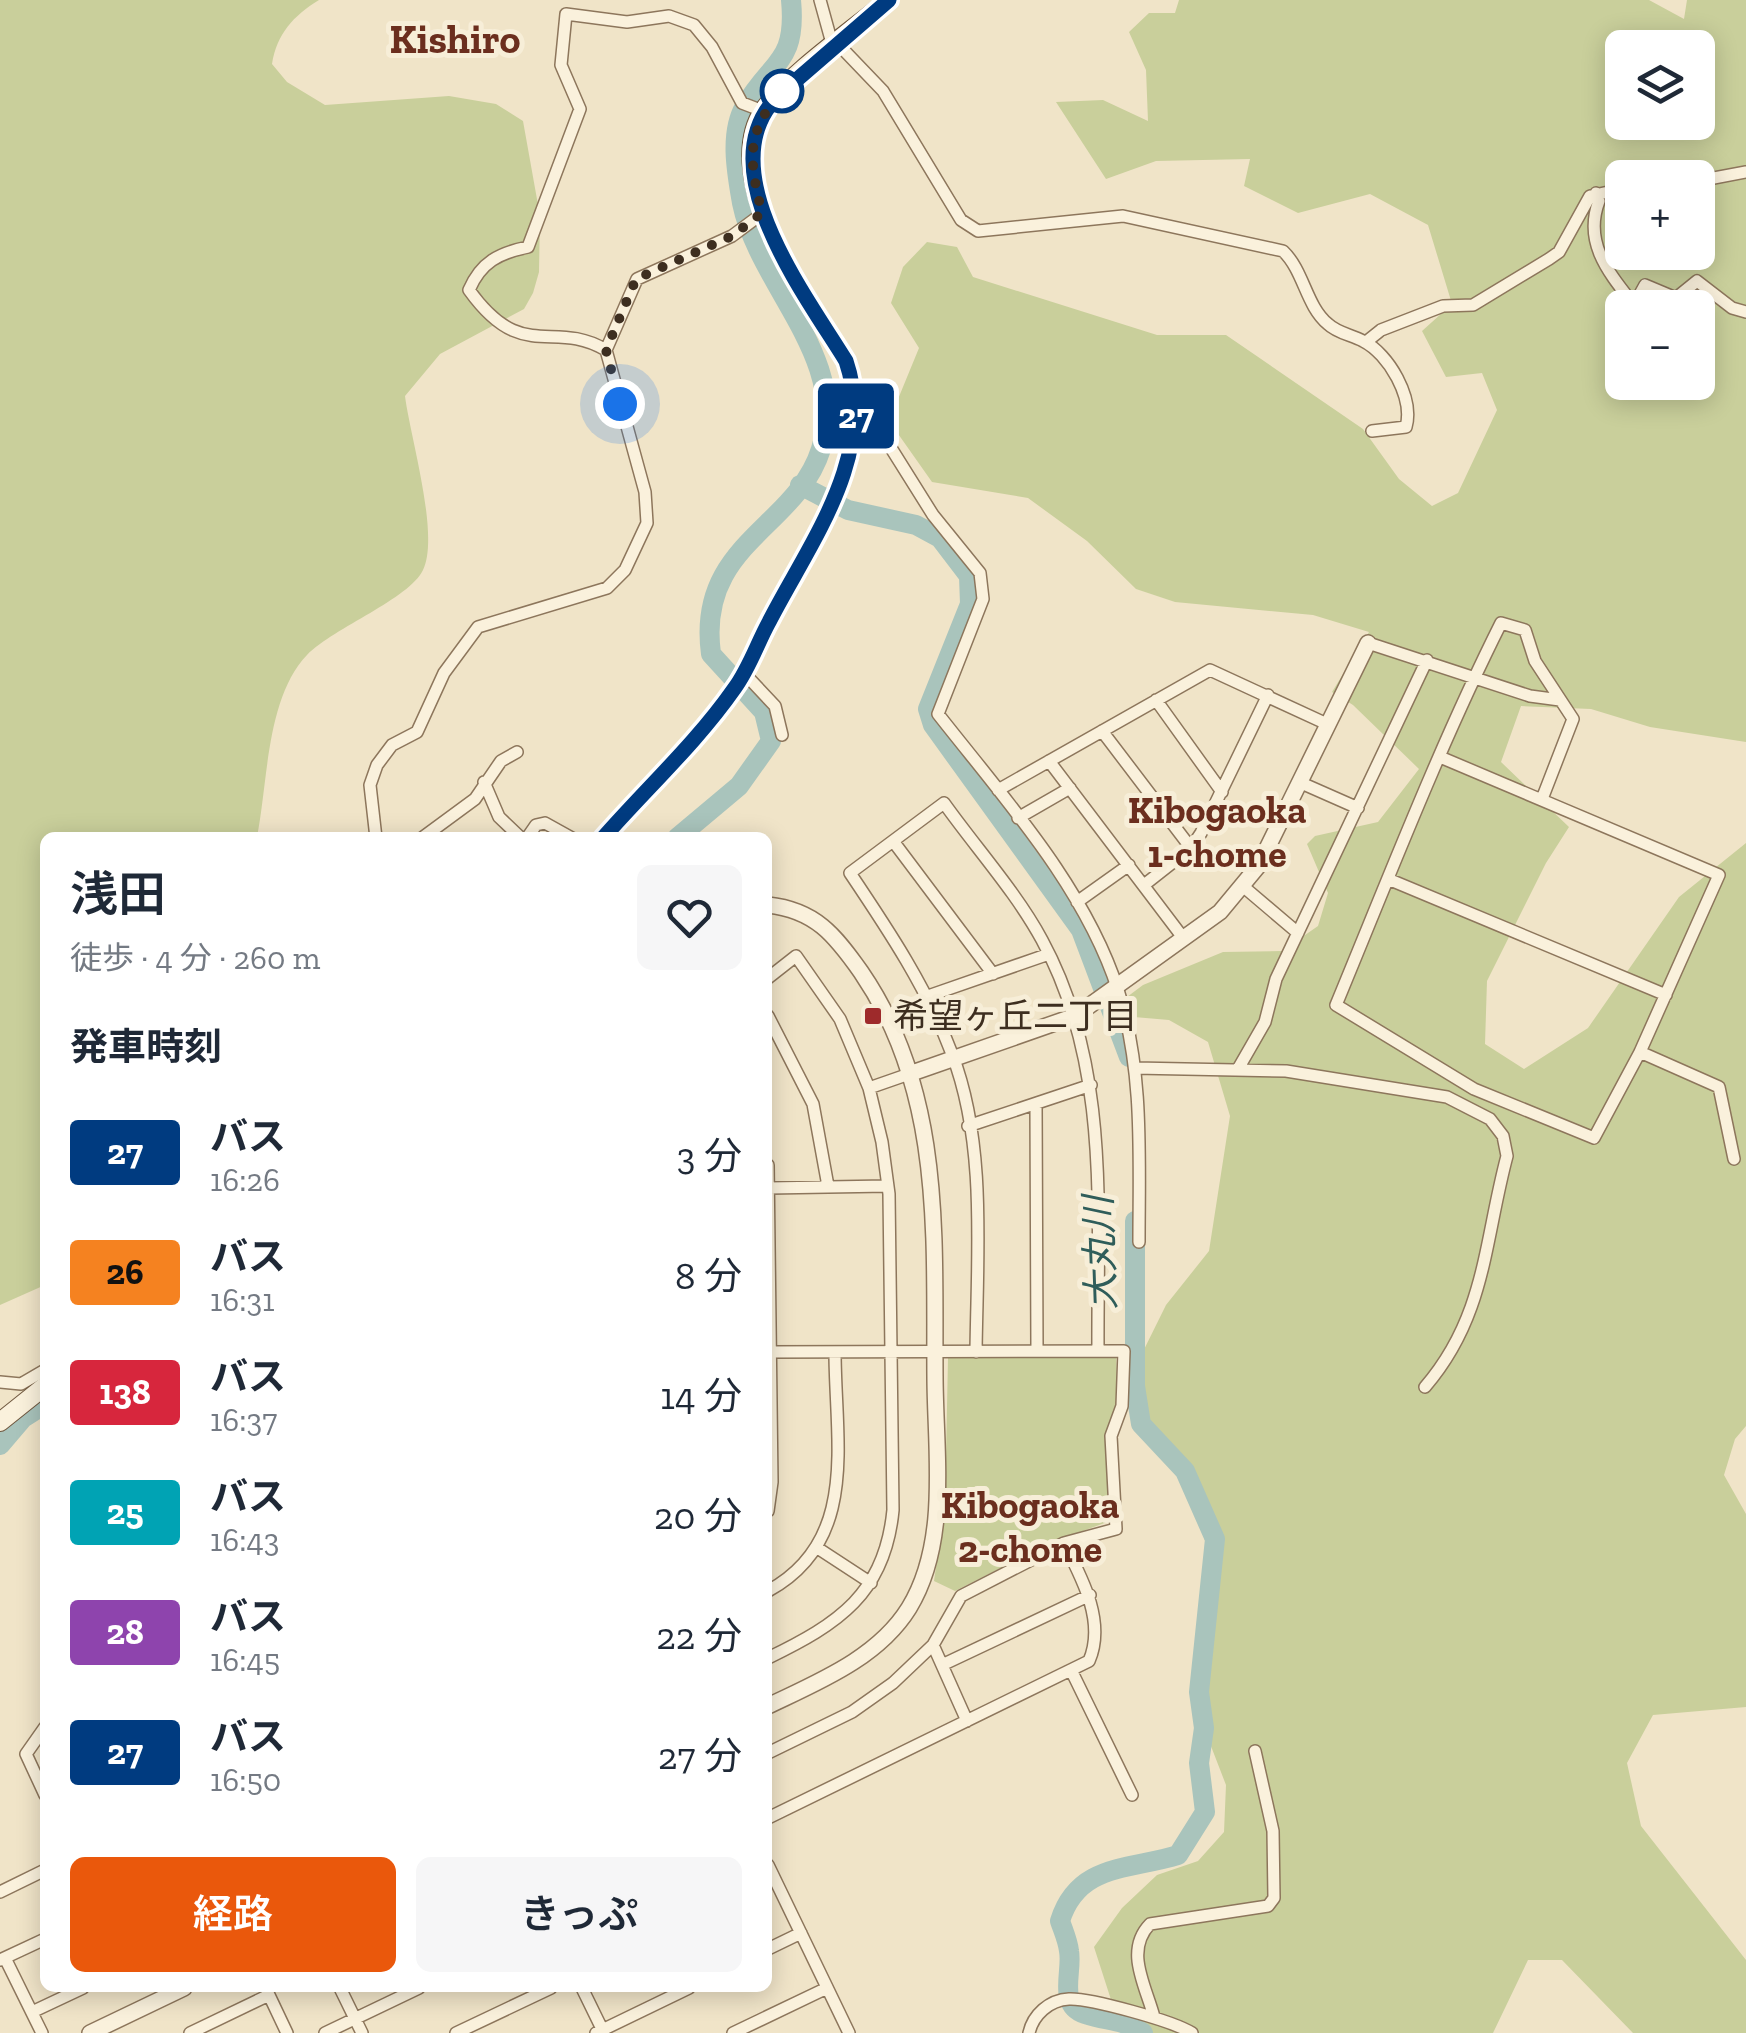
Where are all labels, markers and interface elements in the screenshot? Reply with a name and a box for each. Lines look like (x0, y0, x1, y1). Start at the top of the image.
district label: Kishiro (389, 15, 521, 63)
map controls (1605, 30, 1715, 400)
button: layers (1605, 30, 1715, 140)
unlabelled marker (761, 70, 803, 112)
button: + (1605, 160, 1715, 270)
button: − (1605, 290, 1715, 400)
your location (595, 379, 645, 429)
line badge: 27 (811, 384, 901, 448)
text: 27 (838, 395, 874, 437)
district label: Kibogaoka 1-chome (1128, 787, 1306, 877)
button: heart (637, 865, 742, 970)
text: 浅田 (70, 866, 166, 923)
text: 徒歩 · 4 分 · 260 m (70, 939, 320, 977)
place label: 希望ヶ丘二丁目 (893, 995, 1138, 1037)
marker: 希望ヶ丘二丁目 (862, 1005, 884, 1027)
text: 発車時刻 (70, 1024, 222, 1070)
text: バス (210, 1114, 286, 1160)
text: 27 (107, 1131, 143, 1173)
text: 3 分 (677, 1133, 742, 1179)
text: 16:26 (210, 1161, 280, 1199)
water label: 大丸川 (1075, 1191, 1125, 1311)
text: バス (210, 1234, 286, 1280)
text: 26 (106, 1251, 144, 1293)
text: 8 分 (675, 1253, 742, 1299)
text: 16:31 (210, 1281, 274, 1319)
text: バス (210, 1354, 286, 1400)
text: 138 (99, 1371, 151, 1413)
text: 14 分 (660, 1373, 742, 1419)
text: 16:37 (210, 1401, 277, 1439)
text: バス (210, 1474, 286, 1520)
district label: Kibogaoka 2-chome (941, 1482, 1119, 1572)
text: 25 (106, 1491, 144, 1533)
text: 20 分 (654, 1493, 742, 1539)
text: 16:43 (210, 1521, 279, 1559)
text: バス (210, 1594, 286, 1640)
text: 28 (106, 1611, 144, 1653)
text: 22 分 (656, 1613, 742, 1659)
text: 16:45 (210, 1641, 280, 1679)
text: バス (210, 1714, 286, 1760)
text: 27 (107, 1731, 143, 1773)
text: 27 分 (658, 1733, 742, 1779)
text: 16:50 (210, 1761, 281, 1799)
button: 経路 (70, 1857, 396, 1972)
button: きっぷ (416, 1857, 742, 1972)

